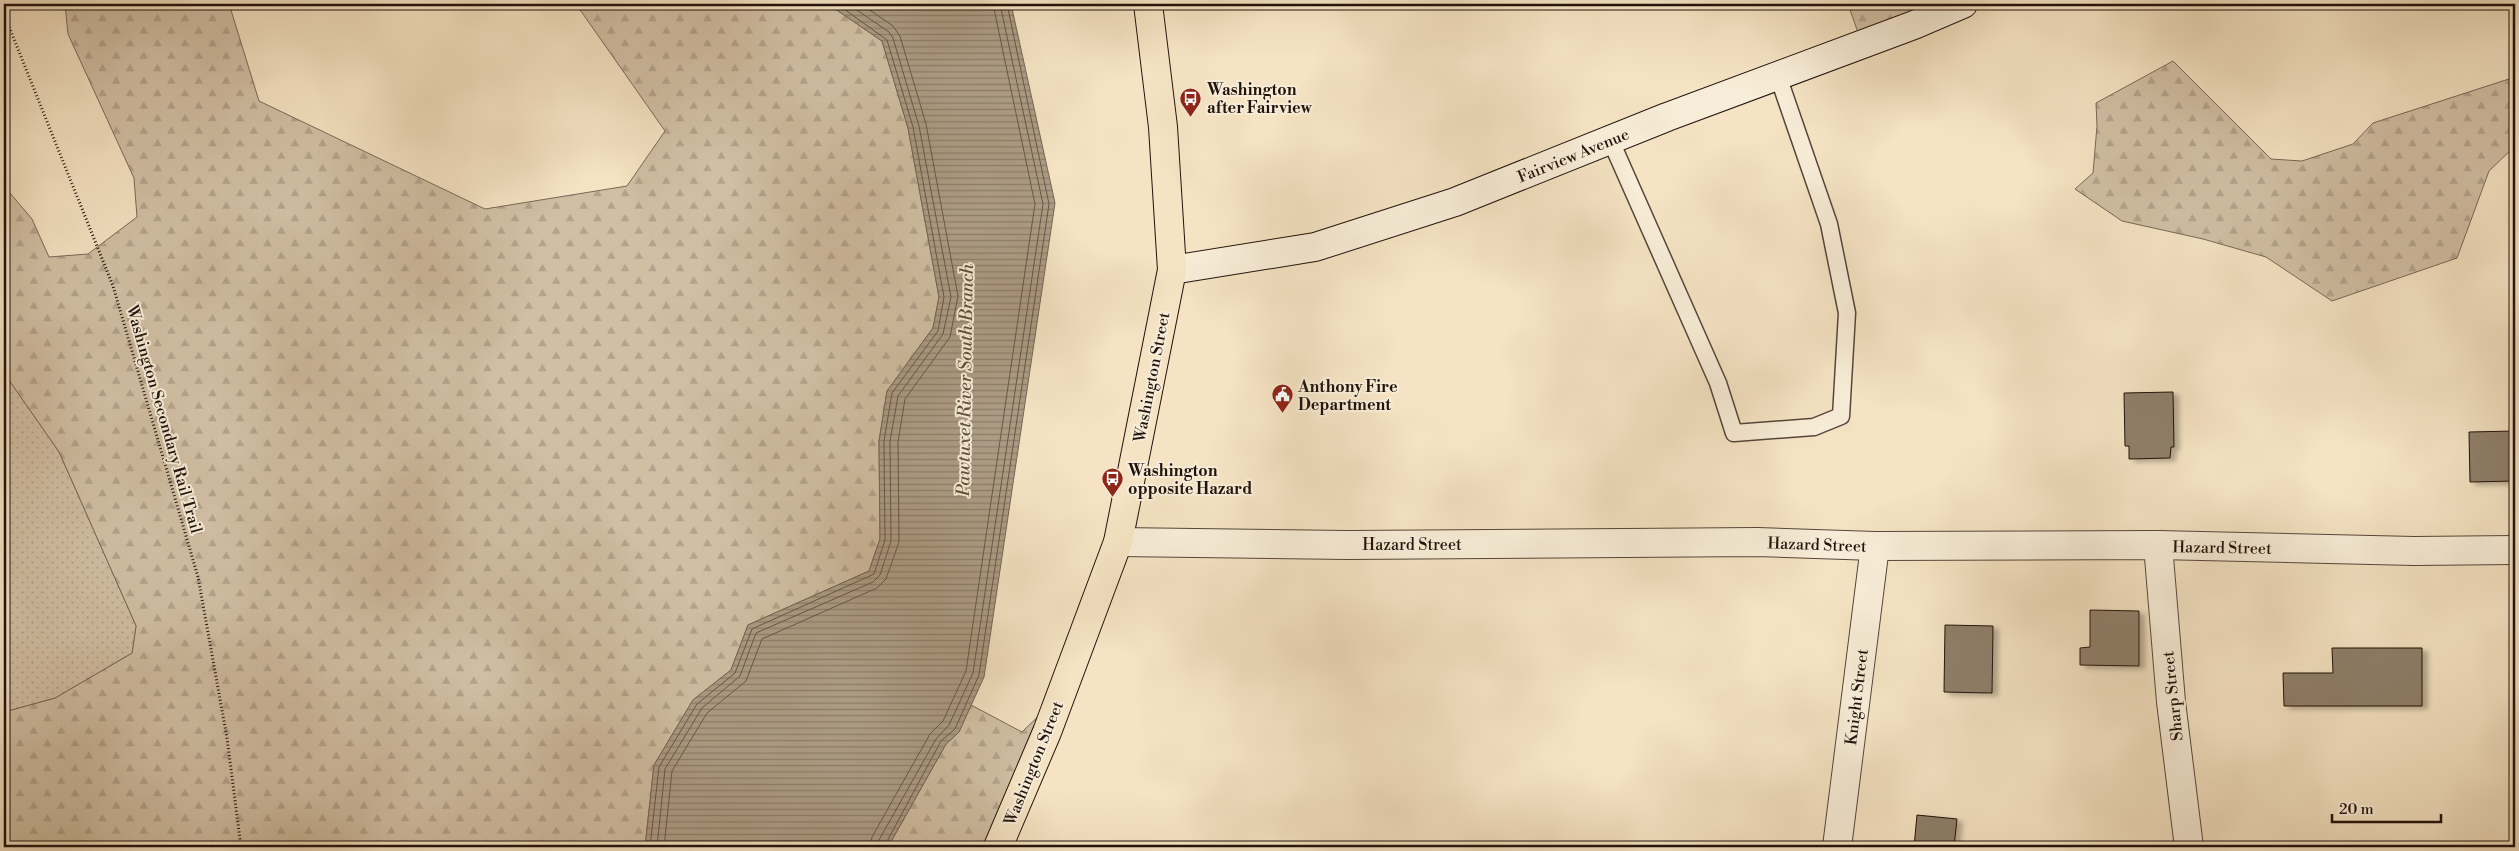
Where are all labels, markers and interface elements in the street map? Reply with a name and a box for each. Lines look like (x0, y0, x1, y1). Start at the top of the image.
place label: Washington after Fairview (1206, 80, 1313, 118)
bus stop icon: Washington after Fairview (1179, 86, 1203, 117)
street label: Fairview Avenue (1515, 124, 1632, 187)
water label: Pawtuxet River South Branch (952, 263, 979, 497)
street label: Washington Secondary Rail Trail (122, 302, 206, 536)
street label: Washington Street (1129, 310, 1174, 445)
place label: Anthony Fire Department (1297, 377, 1398, 415)
public building icon: Anthony Fire Department (1270, 383, 1294, 414)
place label: Washington opposite Hazard (1127, 461, 1252, 499)
bus stop icon: Washington opposite Hazard (1100, 467, 1124, 498)
street label: Hazard Street (1767, 533, 1867, 557)
street label: Hazard Street (1362, 535, 1462, 555)
street label: Hazard Street (2172, 537, 2272, 559)
street label: Knight Street (1841, 648, 1873, 746)
street label: Sharp Street (2158, 650, 2188, 742)
street label: Washington Street (1000, 698, 1068, 829)
scale bar (2332, 791, 2440, 823)
text: 20 m (2339, 800, 2374, 819)

